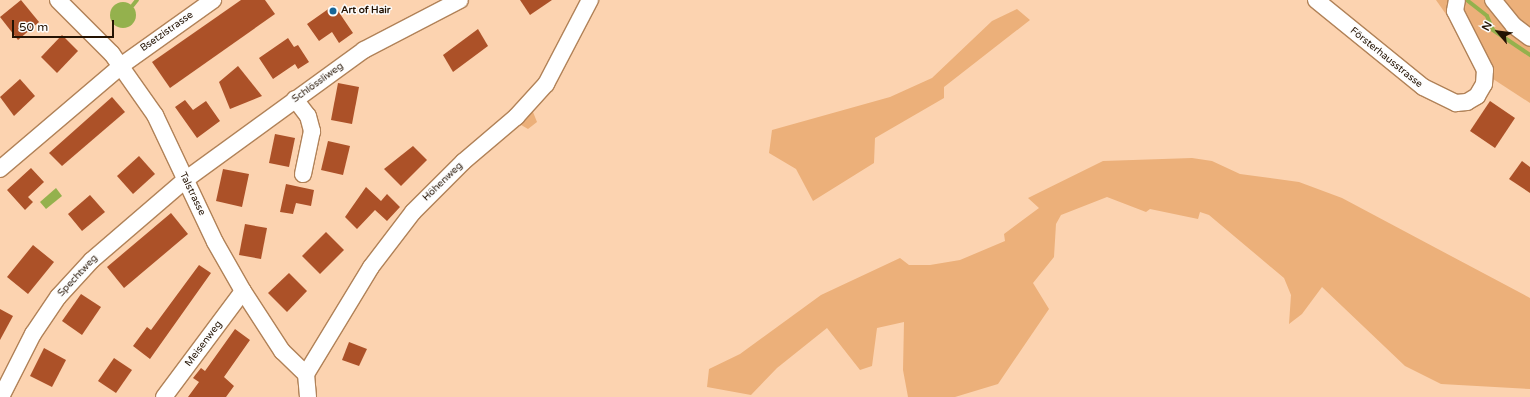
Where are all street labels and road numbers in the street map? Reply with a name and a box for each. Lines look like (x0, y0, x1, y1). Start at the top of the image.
street label: Bsetzistrasse (138, 9, 196, 55)
street label: Försterhausstrasse (1347, 25, 1425, 91)
street label: Schlössliweg (290, 60, 346, 106)
street label: Höhenweg (420, 160, 466, 204)
street label: Talstrasse (176, 170, 208, 218)
street label: Spechtweg (56, 253, 100, 299)
street label: Meisenweg (183, 319, 225, 369)

